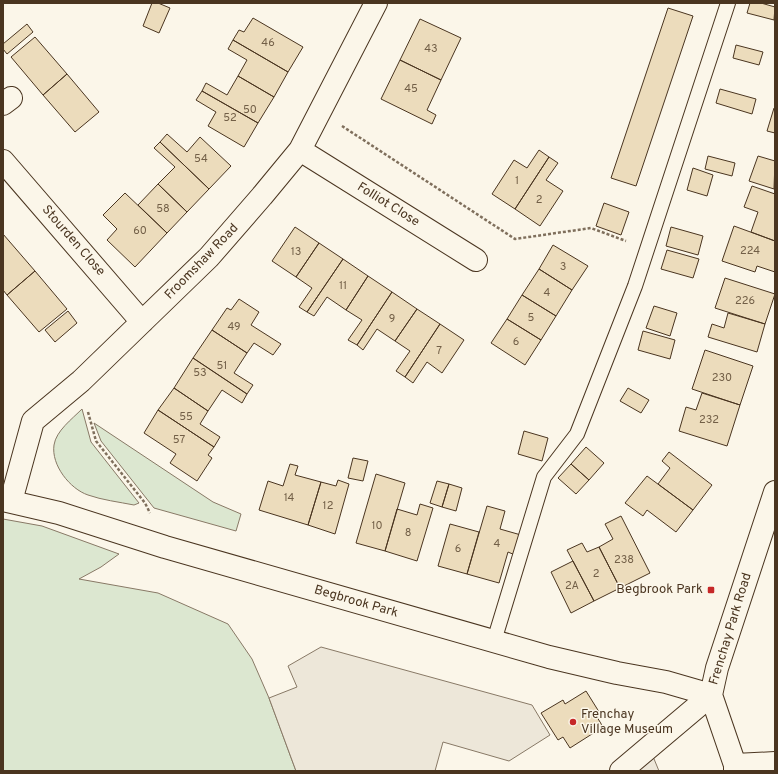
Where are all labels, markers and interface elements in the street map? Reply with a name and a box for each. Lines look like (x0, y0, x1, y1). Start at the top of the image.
house number: 46 (261, 36, 275, 50)
house number: 43 (424, 42, 438, 56)
house number: 45 (404, 82, 418, 96)
house number: 50 (243, 103, 257, 117)
house number: 52 (223, 111, 237, 125)
house number: 54 (194, 152, 208, 166)
house number: 1 (515, 174, 519, 188)
street label: Folliot Close (354, 179, 422, 231)
house number: 2 (536, 193, 542, 207)
street label: Stourden Close (38, 202, 108, 280)
house number: 58 (156, 202, 170, 216)
street label: Froomshaw Road (162, 221, 242, 303)
house number: 60 (133, 224, 147, 238)
house number: 224 (740, 244, 760, 258)
house number: 13 (291, 245, 301, 259)
house number: 3 (560, 260, 566, 274)
house number: 11 (339, 279, 347, 293)
house number: 4 (544, 286, 551, 300)
house number: 226 (735, 294, 755, 308)
house number: 5 (528, 311, 535, 325)
house number: 9 (389, 312, 395, 326)
house number: 49 (227, 320, 241, 334)
house number: 6 (513, 335, 519, 349)
house number: 7 (436, 344, 442, 358)
house number: 51 (217, 359, 227, 373)
house number: 53 (193, 366, 207, 380)
house number: 230 (712, 371, 732, 385)
house number: 55 (179, 410, 193, 424)
house number: 232 (699, 413, 719, 427)
house number: 57 (173, 433, 185, 447)
house number: 14 (284, 491, 295, 505)
house number: 12 (323, 499, 333, 513)
house number: 10 (371, 519, 383, 533)
house number: 8 (405, 526, 411, 540)
house number: 4 (494, 537, 501, 551)
house number: 6 (455, 542, 461, 556)
house number: 238 (614, 553, 634, 567)
house number: 2 (593, 567, 599, 581)
street label: Frenchay Park Road (706, 571, 756, 687)
house number: 2A (565, 579, 579, 593)
street label: Begbrook Park (312, 582, 400, 622)
place label: Begbrook Park (616, 582, 703, 598)
marker: Begbrook Park (706, 585, 716, 595)
place label: Frenchay Village Museum (581, 707, 673, 738)
marker: Frenchay Village Museum (568, 717, 578, 727)

